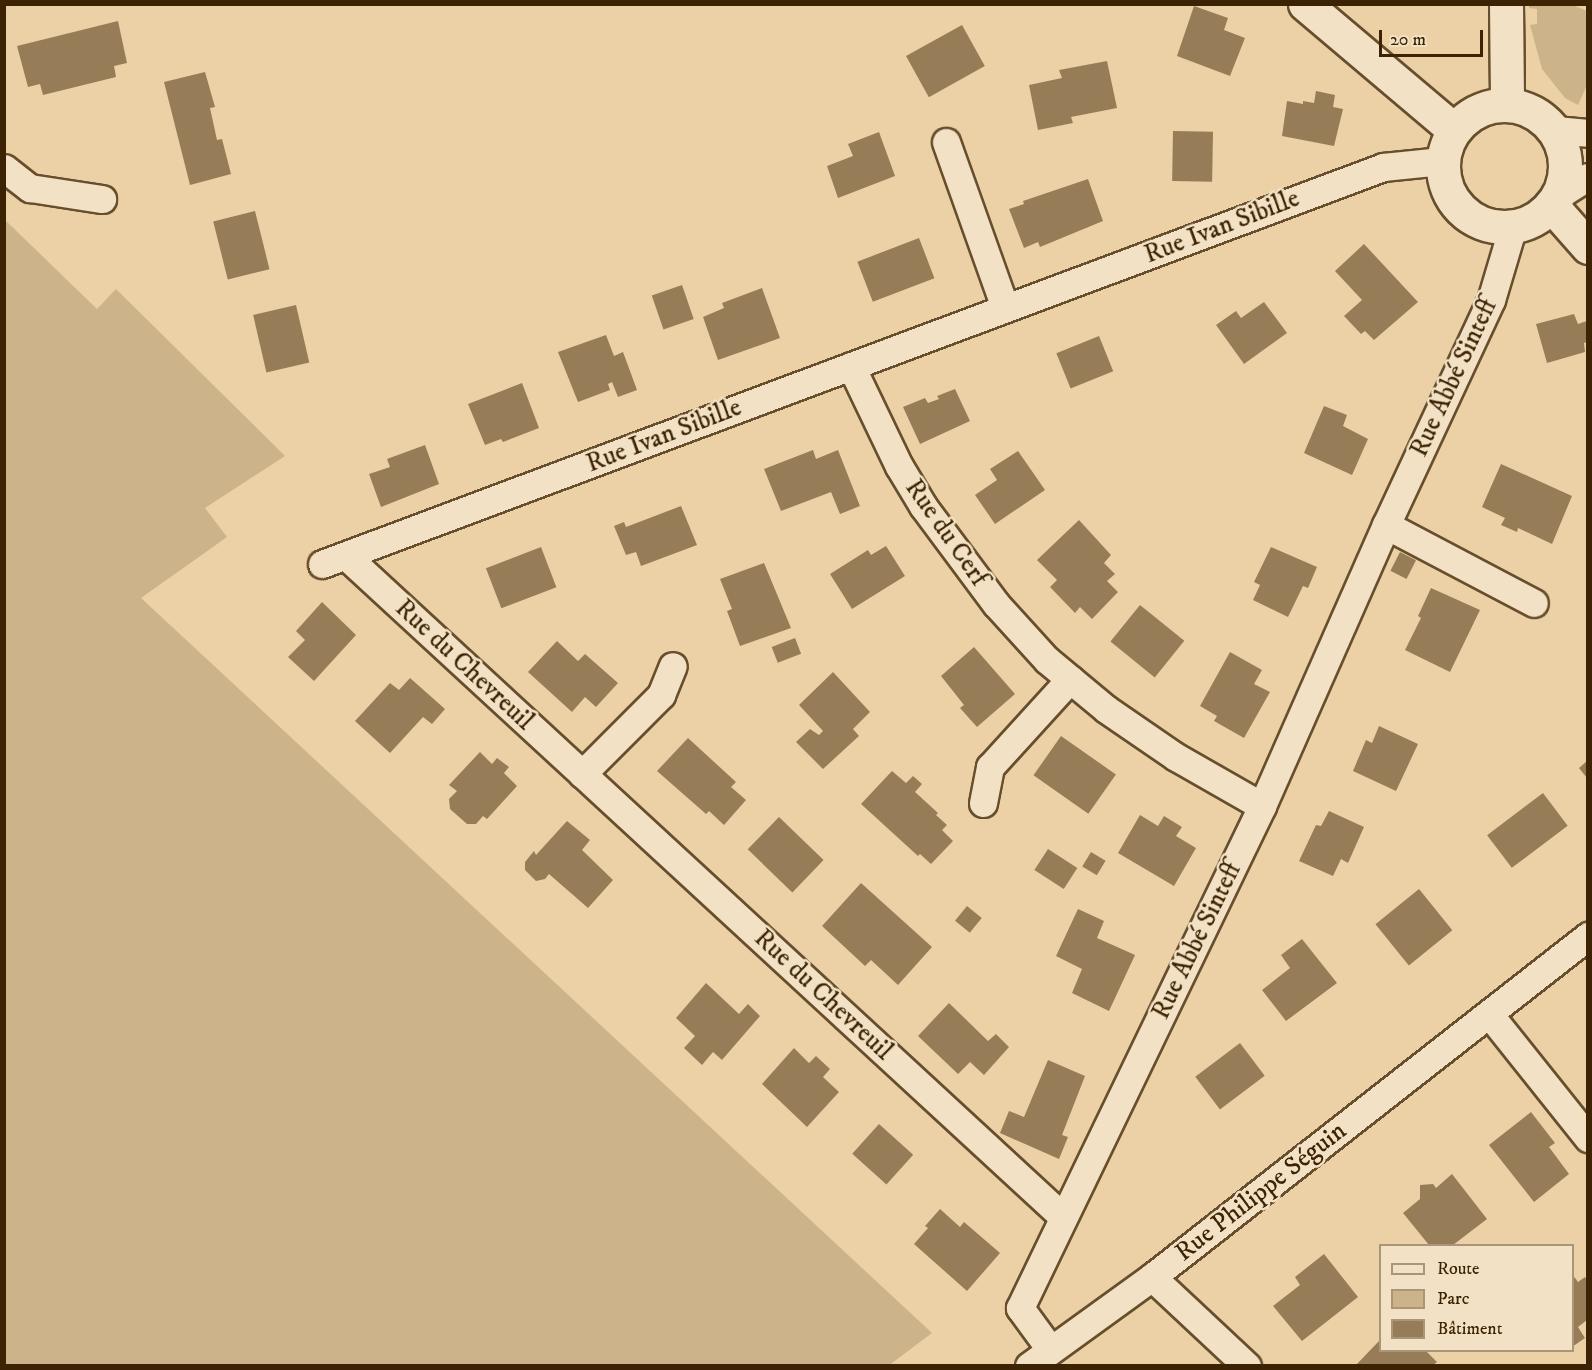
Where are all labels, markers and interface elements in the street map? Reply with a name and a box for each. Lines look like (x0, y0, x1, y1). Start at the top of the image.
scale bar (1382, 18, 1486, 56)
text: 20 m (1390, 29, 1426, 51)
street label: Rue Ivan Sibille (1140, 183, 1304, 271)
street label: Rue Abbé Sinteff (1404, 294, 1504, 462)
street label: Rue Ivan Sibille (582, 392, 746, 480)
street label: Rue du Cerf (898, 474, 994, 592)
street label: Rue du Chevreuil (388, 593, 540, 737)
street label: Rue Abbé Sinteff (1146, 857, 1248, 1025)
street label: Rue du Chevreuil (747, 923, 899, 1067)
street label: Rue Philippe Séguin (1169, 1116, 1353, 1268)
legend (1379, 1244, 1574, 1352)
text: Route (1437, 1258, 1480, 1280)
text: Parc (1437, 1288, 1469, 1310)
text: Bâtiment (1437, 1318, 1502, 1340)

